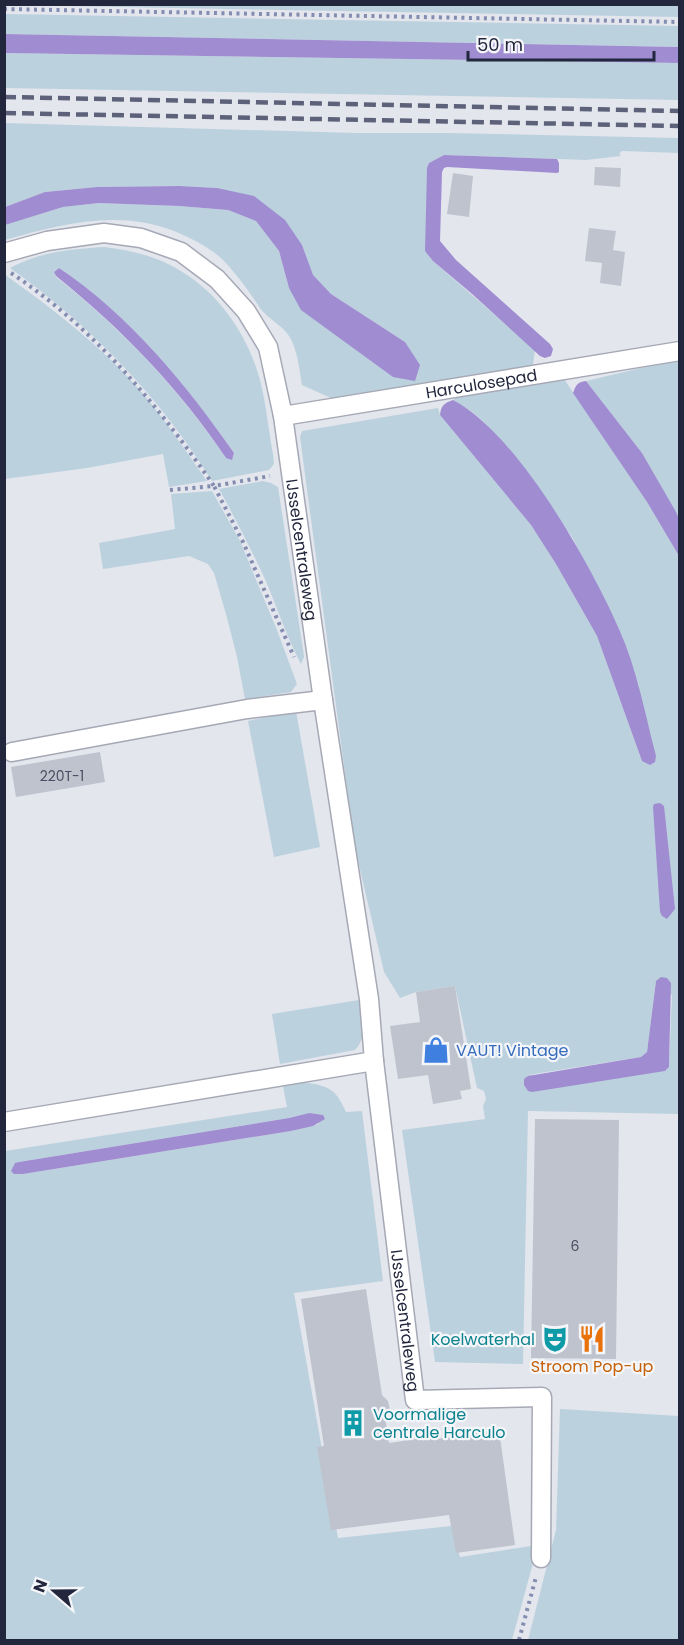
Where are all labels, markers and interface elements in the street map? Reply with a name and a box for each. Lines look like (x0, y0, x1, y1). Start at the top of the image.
scale bar (468, 24, 654, 62)
text: 50 m (477, 32, 523, 57)
street label: Harculosepad (424, 363, 539, 404)
street label: IJsselcentraleweg (280, 477, 323, 622)
house number: 220T-1 (40, 766, 84, 786)
shop icon: VAUT! Vintage (421, 1035, 451, 1065)
place label: VAUT! Vintage (456, 1039, 569, 1062)
house number: 6 (571, 1236, 580, 1256)
street label: IJsselcentraleweg (385, 1248, 425, 1393)
theatre icon: Koelwaterhal (540, 1324, 570, 1354)
restaurant icon: Stroom Pop-up (577, 1324, 607, 1354)
place label: Koelwaterhal (431, 1328, 535, 1351)
place label: Stroom Pop-up (531, 1355, 653, 1378)
place label: Voormalige centrale Harculo (373, 1403, 506, 1444)
building icon: Voormalige centrale Harculo (338, 1408, 368, 1438)
north arrow (24, 1561, 84, 1621)
text: N (28, 1576, 53, 1596)

